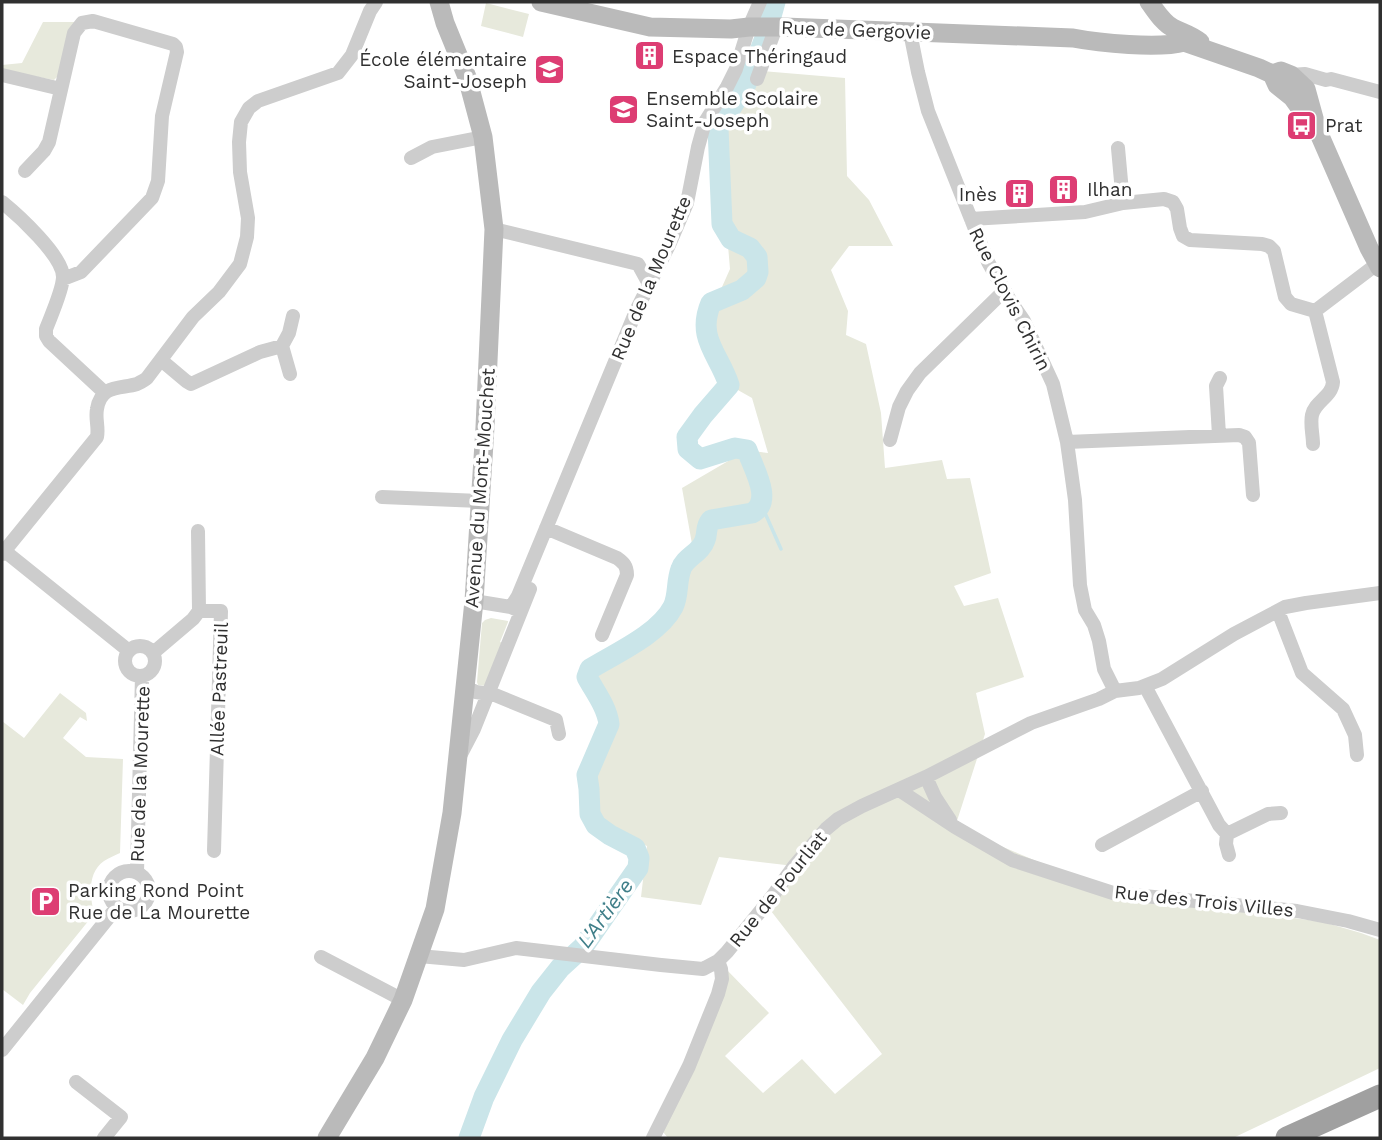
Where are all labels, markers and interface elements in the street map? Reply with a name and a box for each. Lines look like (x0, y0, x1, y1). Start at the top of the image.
street label: Rue de Gergovie (780, 16, 932, 44)
building icon: Espace Théringaud (632, 39, 666, 73)
place label: Espace Théringaud (672, 45, 847, 68)
place label: École élémentaire Saint-Joseph (359, 48, 527, 93)
school or university icon: École élémentaire Saint-Joseph (533, 53, 567, 87)
place label: Ensemble Scolaire Saint-Joseph (646, 87, 818, 132)
school or university icon: Ensemble Scolaire Saint-Joseph (606, 92, 640, 126)
bus stop icon: Prat (1285, 108, 1319, 142)
place label: Prat (1325, 114, 1362, 137)
building icon: Ilhan (1047, 172, 1081, 206)
building icon: Inès (1003, 177, 1037, 211)
place label: Ilhan (1087, 178, 1133, 201)
place label: Inès (959, 183, 997, 206)
street label: Rue de la Mourette (606, 192, 696, 364)
street label: Rue Clovis Chirin (964, 224, 1056, 374)
street label: Avenue du Mont-Mouchet (460, 367, 500, 609)
street label: Allée Pastreuil (205, 622, 233, 756)
street label: Rue de la Mourette (125, 685, 155, 863)
street label: Rue de Pourliat (724, 826, 832, 952)
water label: L'Artière (572, 874, 638, 952)
place label: Parking Rond Point Rue de La Mourette (68, 879, 250, 924)
street label: Rue des Trois Villes (1113, 880, 1295, 922)
parking icon: Parking Rond Point Rue de La Mourette (28, 884, 62, 918)

